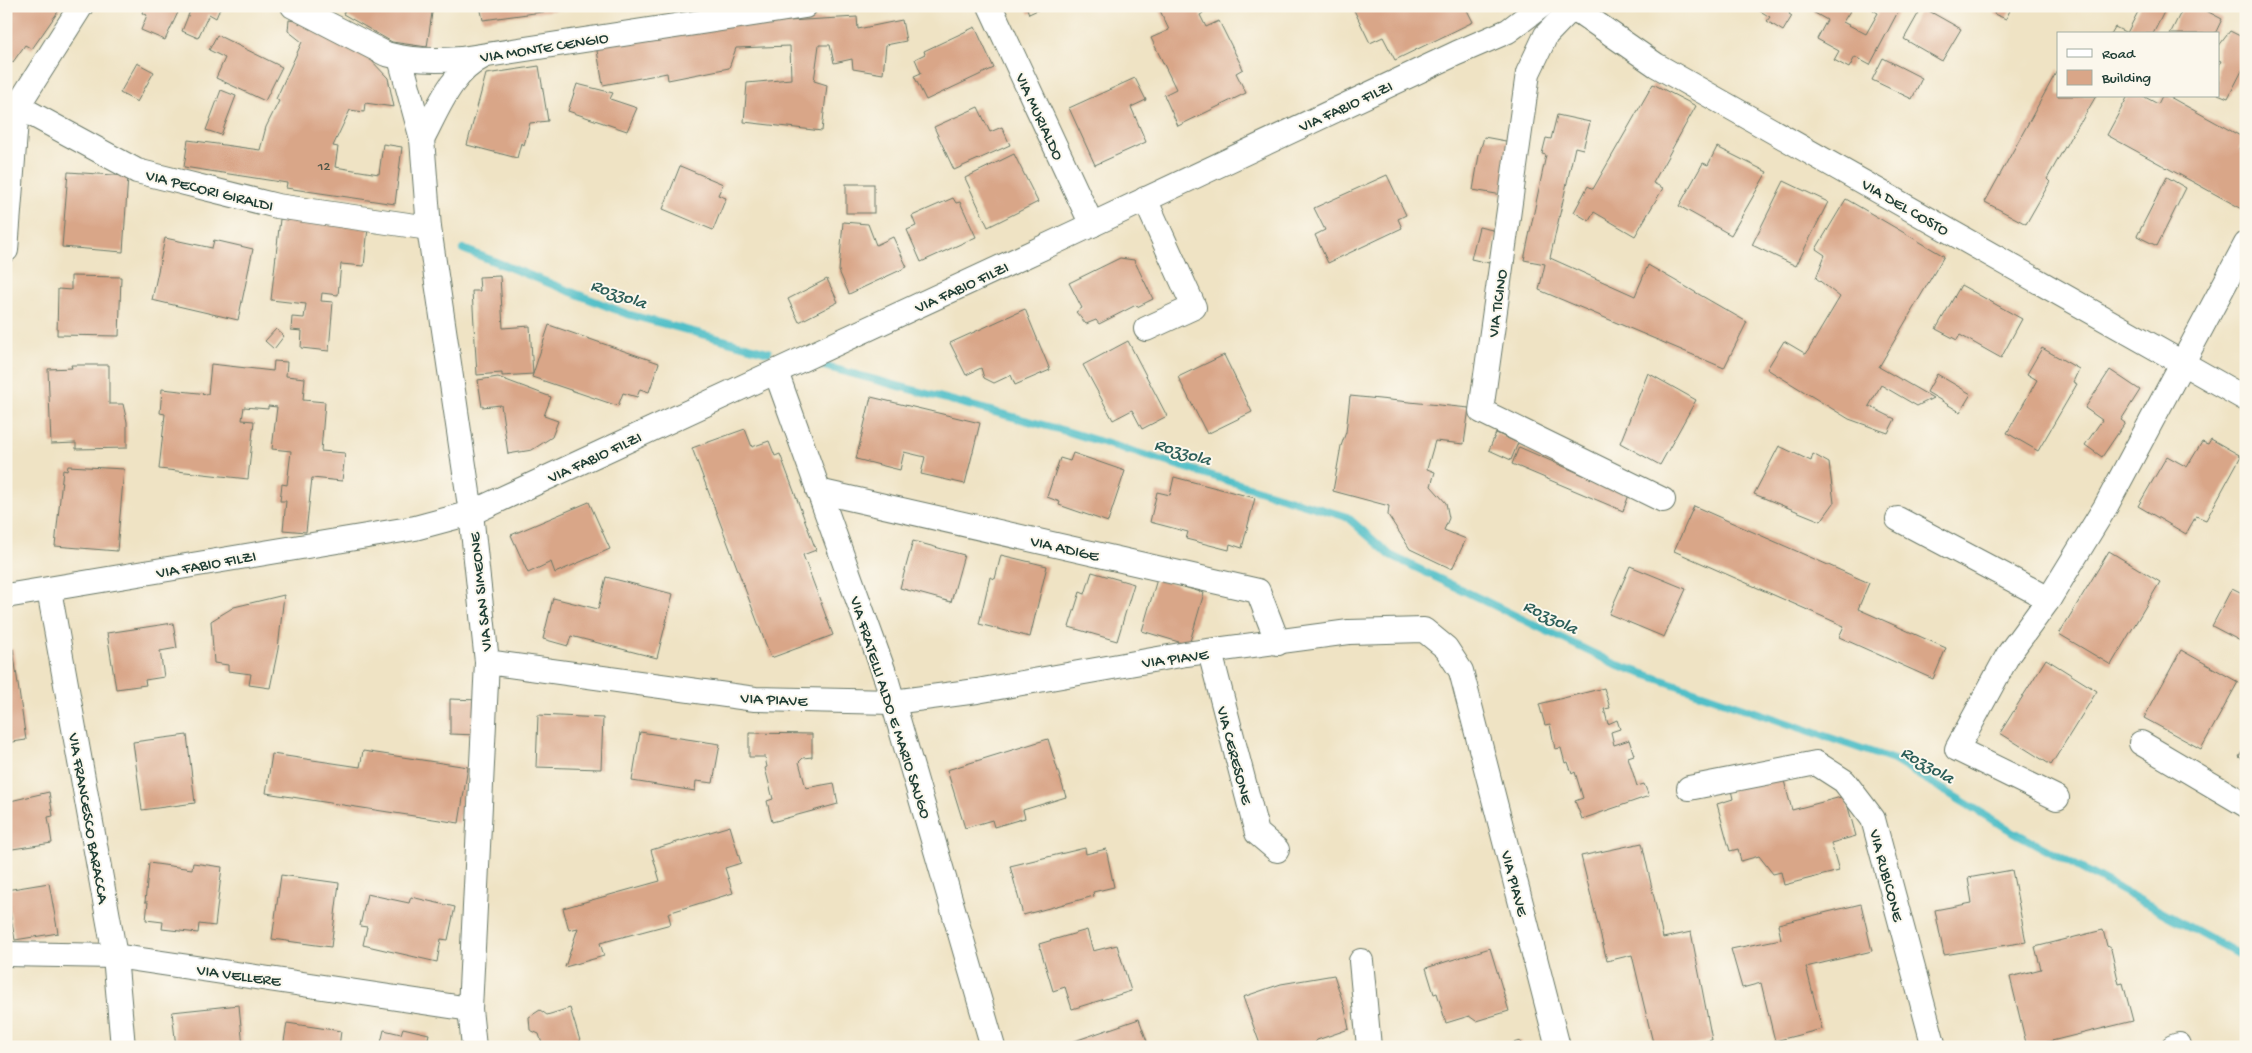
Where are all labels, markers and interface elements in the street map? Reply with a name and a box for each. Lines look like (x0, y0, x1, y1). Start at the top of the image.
street label: VIA MONTE CENGIO (478, 30, 610, 69)
legend (2057, 32, 2220, 98)
text: Road (2102, 46, 2136, 64)
street label: VIA MURIALDO (1009, 70, 1066, 164)
text: Building (2101, 70, 2151, 88)
street label: VIA FABIO FILZI (1296, 78, 1396, 139)
house number: 12 (317, 159, 330, 176)
street label: VIA PECORI GIRALDI (142, 167, 275, 217)
street label: VIA DEL COSTO (1856, 176, 1952, 242)
street label: VIA FABIO FILZI (912, 259, 1012, 320)
street label: VIA TICINO (1485, 268, 1514, 340)
water label: Rozzola (587, 276, 650, 315)
street label: VIA FABIO FILZI (545, 429, 645, 490)
water label: Rozzola (1151, 435, 1214, 472)
street label: VIA SAN SIMEONE (467, 530, 498, 653)
street label: VIA ADIGE (1027, 533, 1101, 568)
street label: VIA FABIO FILZI (154, 548, 258, 585)
street label: VIA FRATELLI ALDO E MARIO SAUGO (843, 594, 934, 822)
water label: Rozzola (1519, 596, 1581, 641)
street label: VIA PIAVE (1140, 646, 1211, 675)
street label: VIA PIAVE (739, 690, 809, 713)
street label: VIA CERESONE (1210, 704, 1255, 808)
street label: VIA FRANCESCO BARACCA (62, 731, 111, 907)
water label: Rozzola (1896, 743, 1958, 790)
street label: VIA RUBICONE (1863, 827, 1906, 925)
street label: VIA PIAVE (1495, 848, 1531, 920)
street label: VIA VELLERE (194, 962, 283, 993)

